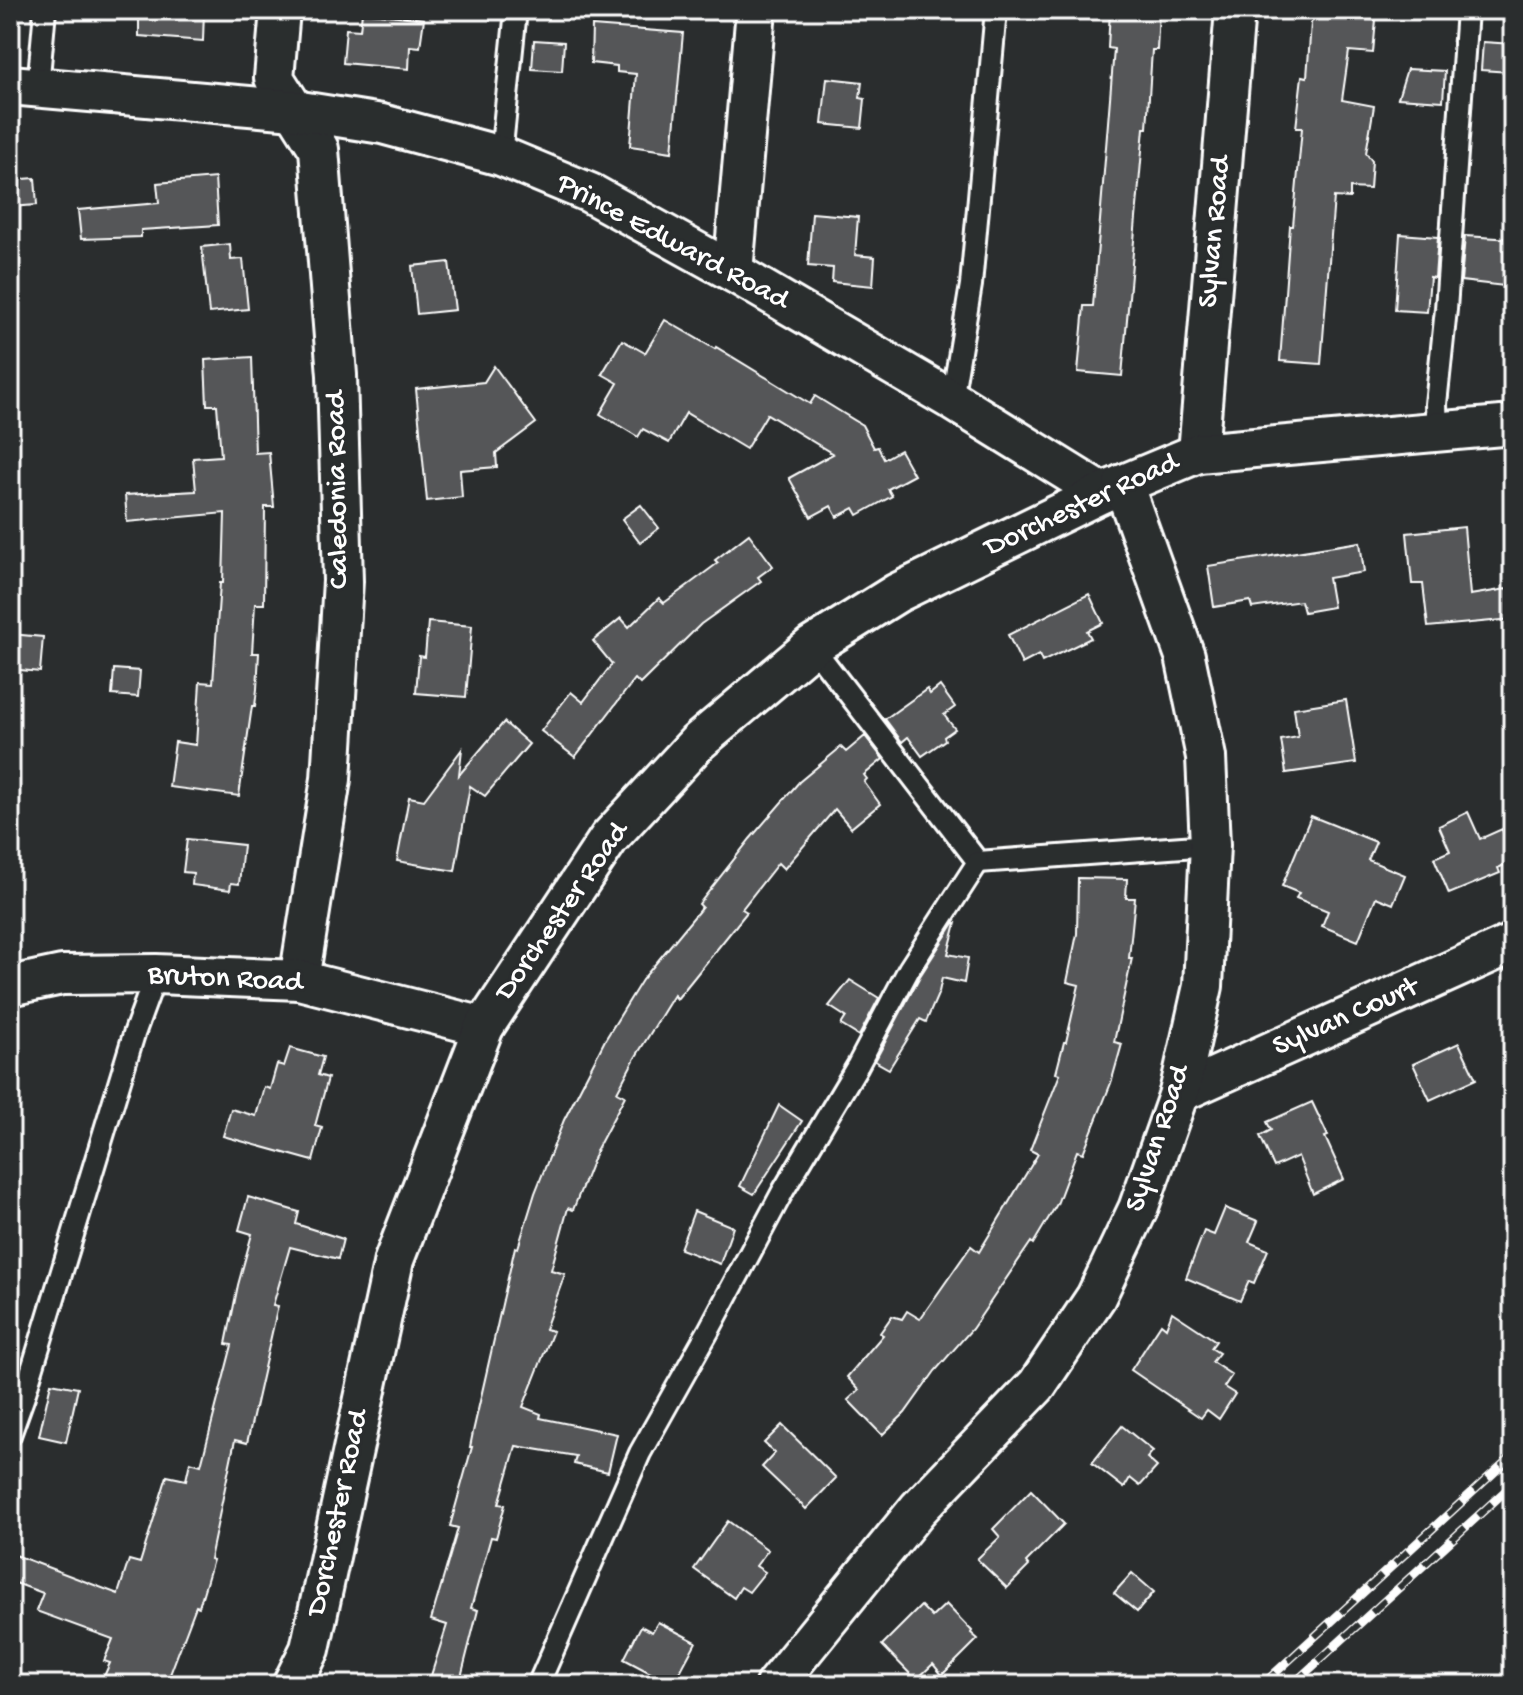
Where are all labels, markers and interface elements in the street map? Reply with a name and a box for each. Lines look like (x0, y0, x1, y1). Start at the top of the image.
street label: Sylvan Road (1192, 152, 1240, 309)
street label: Prince Edward Road (549, 167, 796, 320)
street label: Caledonia Road (320, 388, 358, 589)
street label: Dorchester Road (978, 445, 1187, 567)
street label: Dorchester Road (487, 814, 639, 1010)
street label: Bruton Road (146, 958, 306, 1002)
street label: Sylvan Court (1268, 969, 1427, 1066)
street label: Sylvan Road (1119, 1059, 1200, 1217)
street label: Dorchester Road (300, 1405, 378, 1621)

